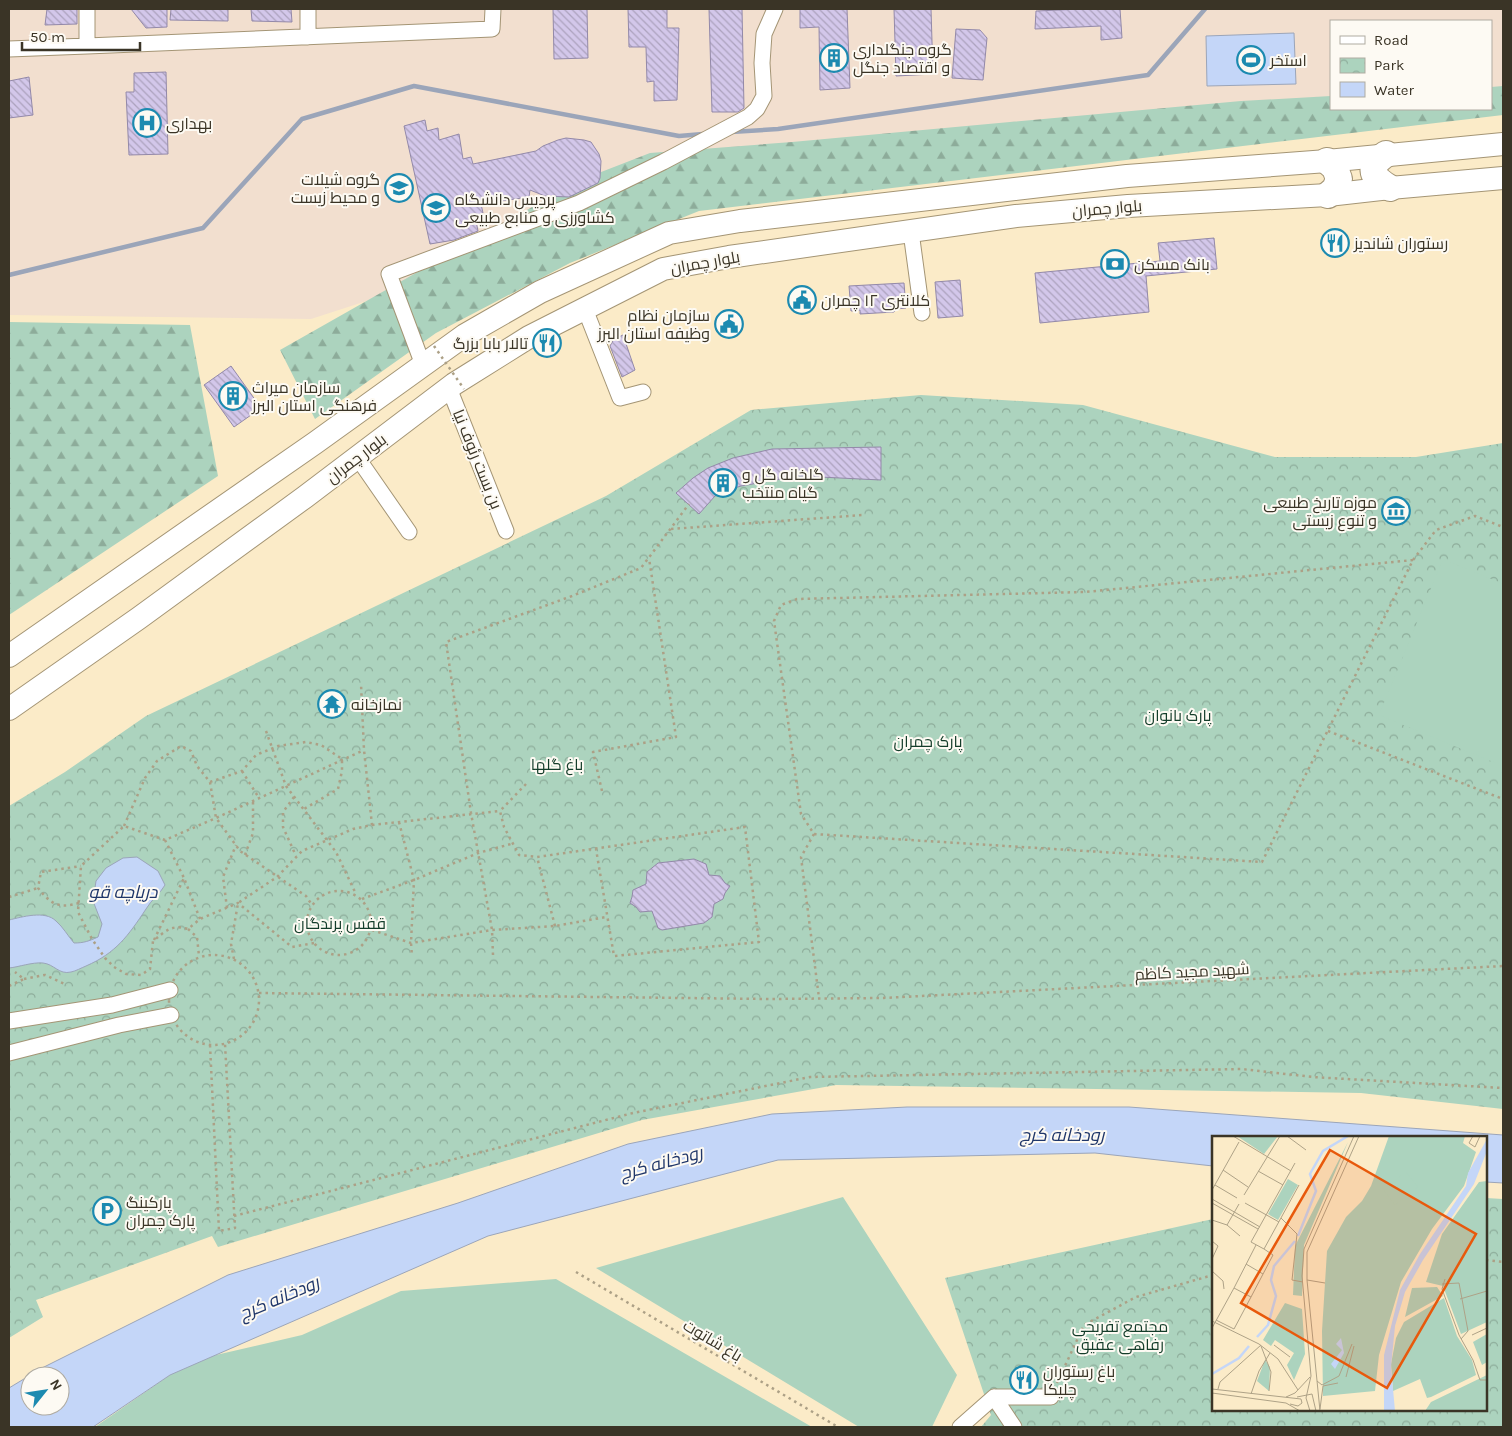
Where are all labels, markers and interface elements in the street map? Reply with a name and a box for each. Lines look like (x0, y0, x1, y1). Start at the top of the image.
scale bar (22, 20, 140, 52)
legend (1330, 20, 1492, 110)
text: 50 m (30, 28, 65, 46)
text: Road (1374, 31, 1409, 49)
place label: گروه جنگلداری و اقتصاد جنگل (853, 40, 952, 78)
building icon: گروه جنگلداری و اقتصاد جنگل (819, 43, 849, 73)
sports icon: استخر (1236, 45, 1266, 75)
place label: استخر (1269, 51, 1307, 70)
text: Park (1374, 56, 1404, 74)
text: Water (1374, 81, 1415, 99)
hospital icon: بهداری (132, 108, 162, 138)
place label: بهداری (166, 114, 212, 134)
place label: گروه شیلات و محیط زیست (291, 170, 380, 207)
school or university icon: گروه شیلات و محیط زیست (384, 173, 414, 203)
place label: پردیس دانشگاه کشاورزی و منابع طبیعی (455, 190, 615, 229)
school or university icon: پردیس دانشگاه کشاورزی و منابع طبیعی (421, 193, 451, 223)
street label: بلوار چمران (1071, 196, 1143, 223)
restaurant icon: رستوران شاندیز (1320, 228, 1350, 258)
place label: رستوران شاندیز (1353, 234, 1448, 254)
street label: بلوار چمران (669, 247, 742, 280)
bank icon: بانک مسکن (1100, 249, 1130, 279)
place label: بانک مسکن (1134, 255, 1210, 275)
public building icon: کلانتری ۱۲ چمران (787, 285, 817, 315)
place label: کلانتری ۱۲ چمران (821, 291, 930, 312)
place label: سازمان نظام وظیفه استان البرز (597, 306, 710, 344)
public building icon: سازمان نظام وظیفه استان البرز (714, 309, 744, 339)
restaurant icon: تالار بابا بزرگ (532, 328, 562, 358)
place label: تالار بابا بزرگ (453, 334, 529, 353)
place label: سازمان میراث فرهنگی استان البرز (251, 378, 377, 416)
building icon: سازمان میراث فرهنگی استان البرز (218, 381, 248, 411)
street label: بن بست رئوف نیا (448, 407, 506, 512)
street label: بلوار چمران (323, 430, 391, 489)
place label: گلخانه گل و گیاه منتخب (742, 465, 824, 502)
building icon: گلخانه گل و گیاه منتخب (708, 468, 738, 498)
place label: موزه تاریخ طبیعی و تنوع زیستی (1263, 493, 1377, 532)
museum icon: موزه تاریخ طبیعی و تنوع زیستی (1381, 496, 1411, 526)
temple icon: نمازخانه (317, 689, 347, 719)
place label: نمازخانه (351, 695, 402, 714)
park label: پارک بانوان (1144, 706, 1212, 727)
park label: پارک چمران (894, 732, 963, 753)
park label: باغ گلها (531, 755, 583, 776)
water label: دریاچه قو (88, 881, 159, 904)
park label: قفس پرندگان (294, 914, 386, 935)
street label: شهید مجید کاظم (1134, 959, 1250, 986)
water label: رودخانه کرج (1019, 1124, 1106, 1147)
inset map (1212, 1136, 1487, 1411)
water label: رودخانه کرج (616, 1141, 706, 1186)
place label: پارکینگ پارک چمران (126, 1193, 196, 1232)
parking icon: پارکینگ پارک چمران (92, 1196, 122, 1226)
water label: رودخانه کرج (235, 1271, 324, 1326)
street label: باغ شاتوت (679, 1315, 746, 1367)
park label: مجتمع تفریحی رفاهی عقیق (1072, 1317, 1168, 1355)
place label: باغ رستوران چلیکا (1043, 1362, 1115, 1401)
restaurant icon: باغ رستوران چلیکا (1009, 1365, 1039, 1395)
north arrow (20, 1366, 70, 1416)
text: N (46, 1376, 66, 1393)

